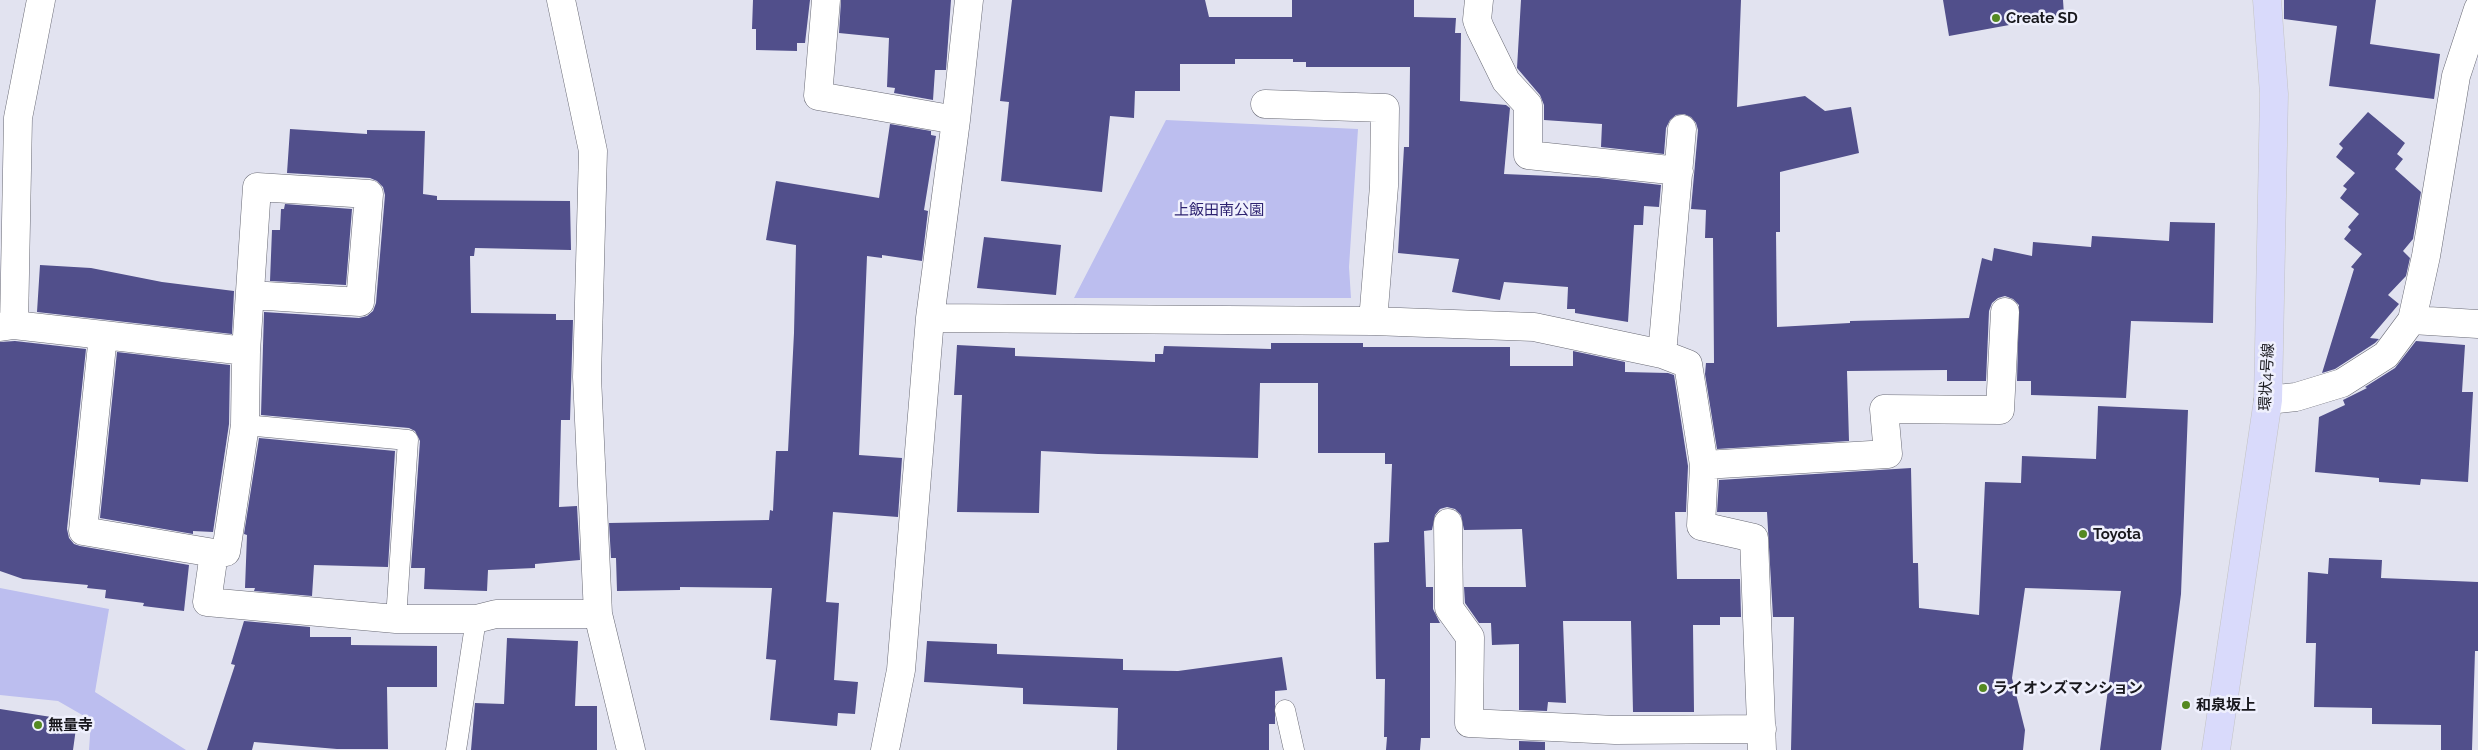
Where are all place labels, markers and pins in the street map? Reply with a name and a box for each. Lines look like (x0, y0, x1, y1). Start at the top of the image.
place label: Create SD (2006, 9, 2078, 27)
marker: Create SD (1990, 12, 2002, 24)
place label: Toyota (2093, 525, 2141, 543)
marker: Toyota (2077, 528, 2089, 540)
place label: ライオンズマンション (1993, 679, 2143, 697)
marker: ライオンズマンション (1977, 682, 1989, 694)
place label: 和泉坂上 (2196, 696, 2256, 714)
marker: 和泉坂上 (2180, 699, 2192, 711)
place label: 無量寺 (48, 716, 93, 734)
marker: 無量寺 (32, 719, 44, 731)

